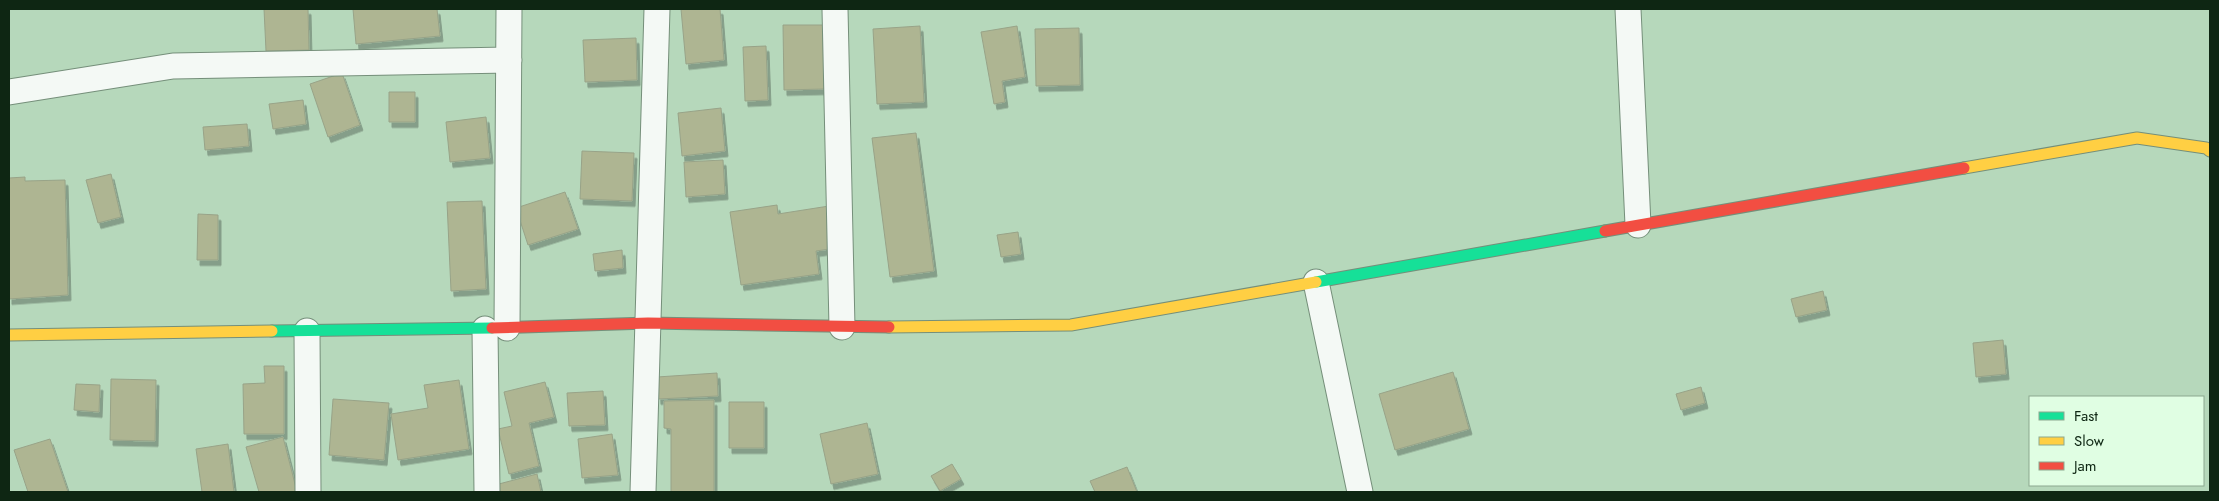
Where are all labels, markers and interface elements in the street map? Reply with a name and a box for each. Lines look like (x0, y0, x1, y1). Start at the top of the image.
legend (2029, 396, 2204, 486)
text: Fast (2074, 405, 2098, 427)
text: Slow (2074, 430, 2105, 452)
text: Jam (2072, 455, 2097, 477)

